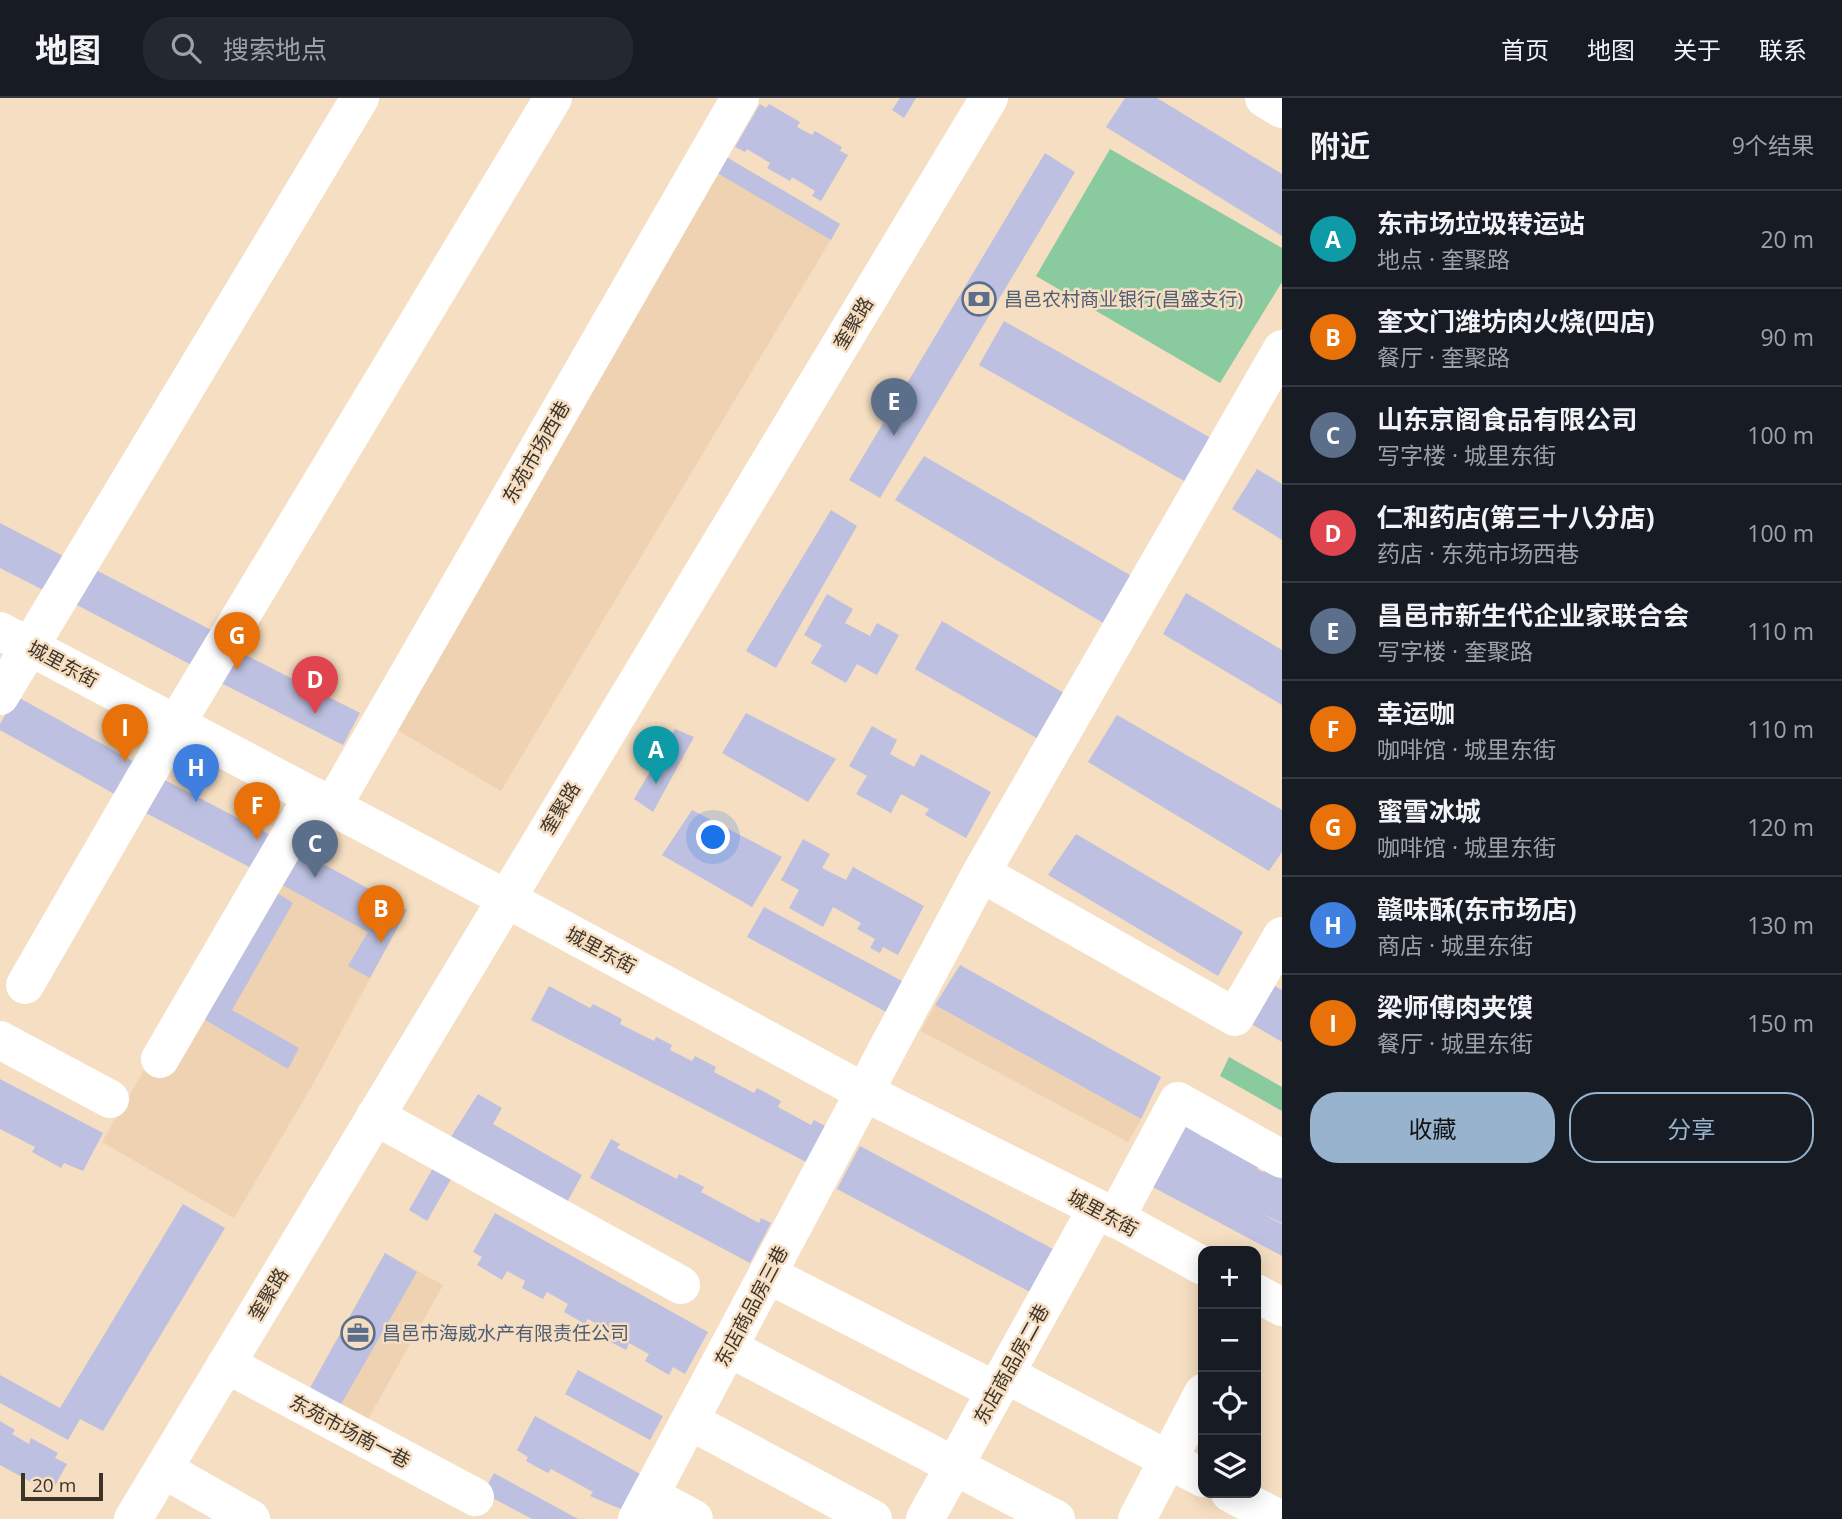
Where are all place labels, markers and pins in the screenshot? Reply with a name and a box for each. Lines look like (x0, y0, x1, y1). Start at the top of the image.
bank icon: 昌邑农村商业银行(昌盛支行) (960, 280, 998, 318)
place label: 昌邑农村商业银行(昌盛支行) (1004, 286, 1243, 312)
pin: E (871, 378, 917, 436)
pin: G (214, 612, 260, 670)
pin: D (292, 656, 338, 714)
pin: I (102, 704, 148, 762)
pin: A (633, 726, 679, 784)
pin: H (173, 744, 219, 802)
pin: F (234, 782, 280, 840)
pin: C (292, 820, 338, 878)
pin: B (358, 885, 404, 943)
office icon: 昌邑市海威水产有限责任公司 (339, 1314, 377, 1352)
place label: 昌邑市海威水产有限责任公司 (382, 1320, 629, 1346)

